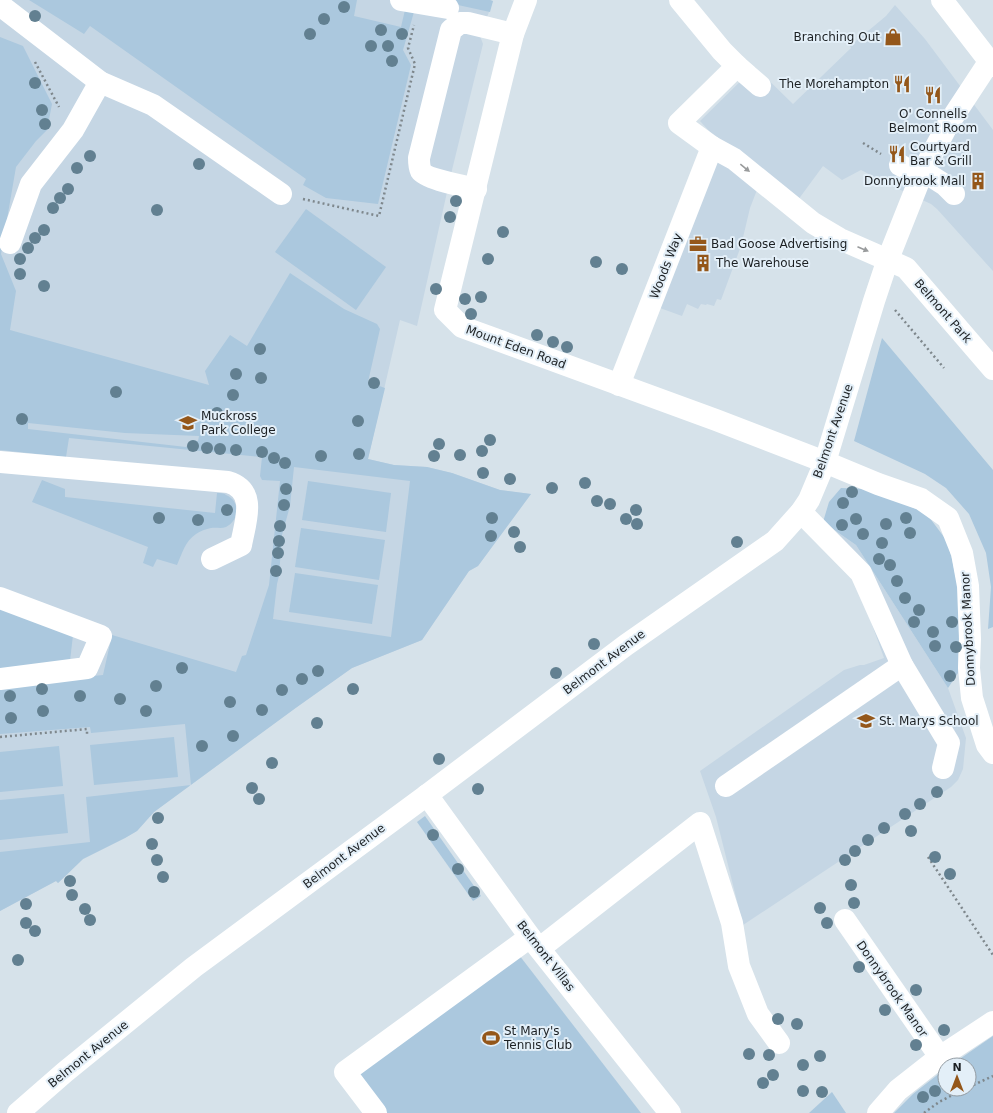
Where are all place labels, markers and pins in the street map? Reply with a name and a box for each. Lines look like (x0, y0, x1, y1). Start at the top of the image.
shop icon: Branching Out (883, 27, 903, 47)
place label: Branching Out (794, 30, 880, 44)
restaurant icon: The Morehampton (892, 74, 912, 94)
place label: The Morehampton (778, 77, 889, 91)
restaurant icon: O' Connells Belmont Room (923, 85, 943, 105)
place label: O' Connells Belmont Room (889, 107, 977, 135)
place label: Courtyard Bar & Grill (910, 140, 972, 168)
restaurant icon: Courtyard Bar & Grill (887, 144, 907, 164)
building icon: Donnybrook Mall (968, 171, 988, 191)
place label: Donnybrook Mall (864, 174, 965, 188)
office icon: Bad Goose Advertising (688, 234, 708, 254)
place label: Bad Goose Advertising (711, 237, 847, 251)
building icon: The Warehouse (693, 253, 713, 273)
place label: The Warehouse (715, 256, 809, 270)
place label: Muckross Park College (201, 409, 276, 437)
school or university icon: Muckross Park College (178, 413, 198, 433)
school or university icon: St. Marys School (856, 711, 876, 731)
place label: St. Marys School (879, 714, 979, 728)
place label: St Mary's Tennis Club (503, 1024, 572, 1052)
sports icon: St Mary's Tennis Club (481, 1028, 501, 1048)

